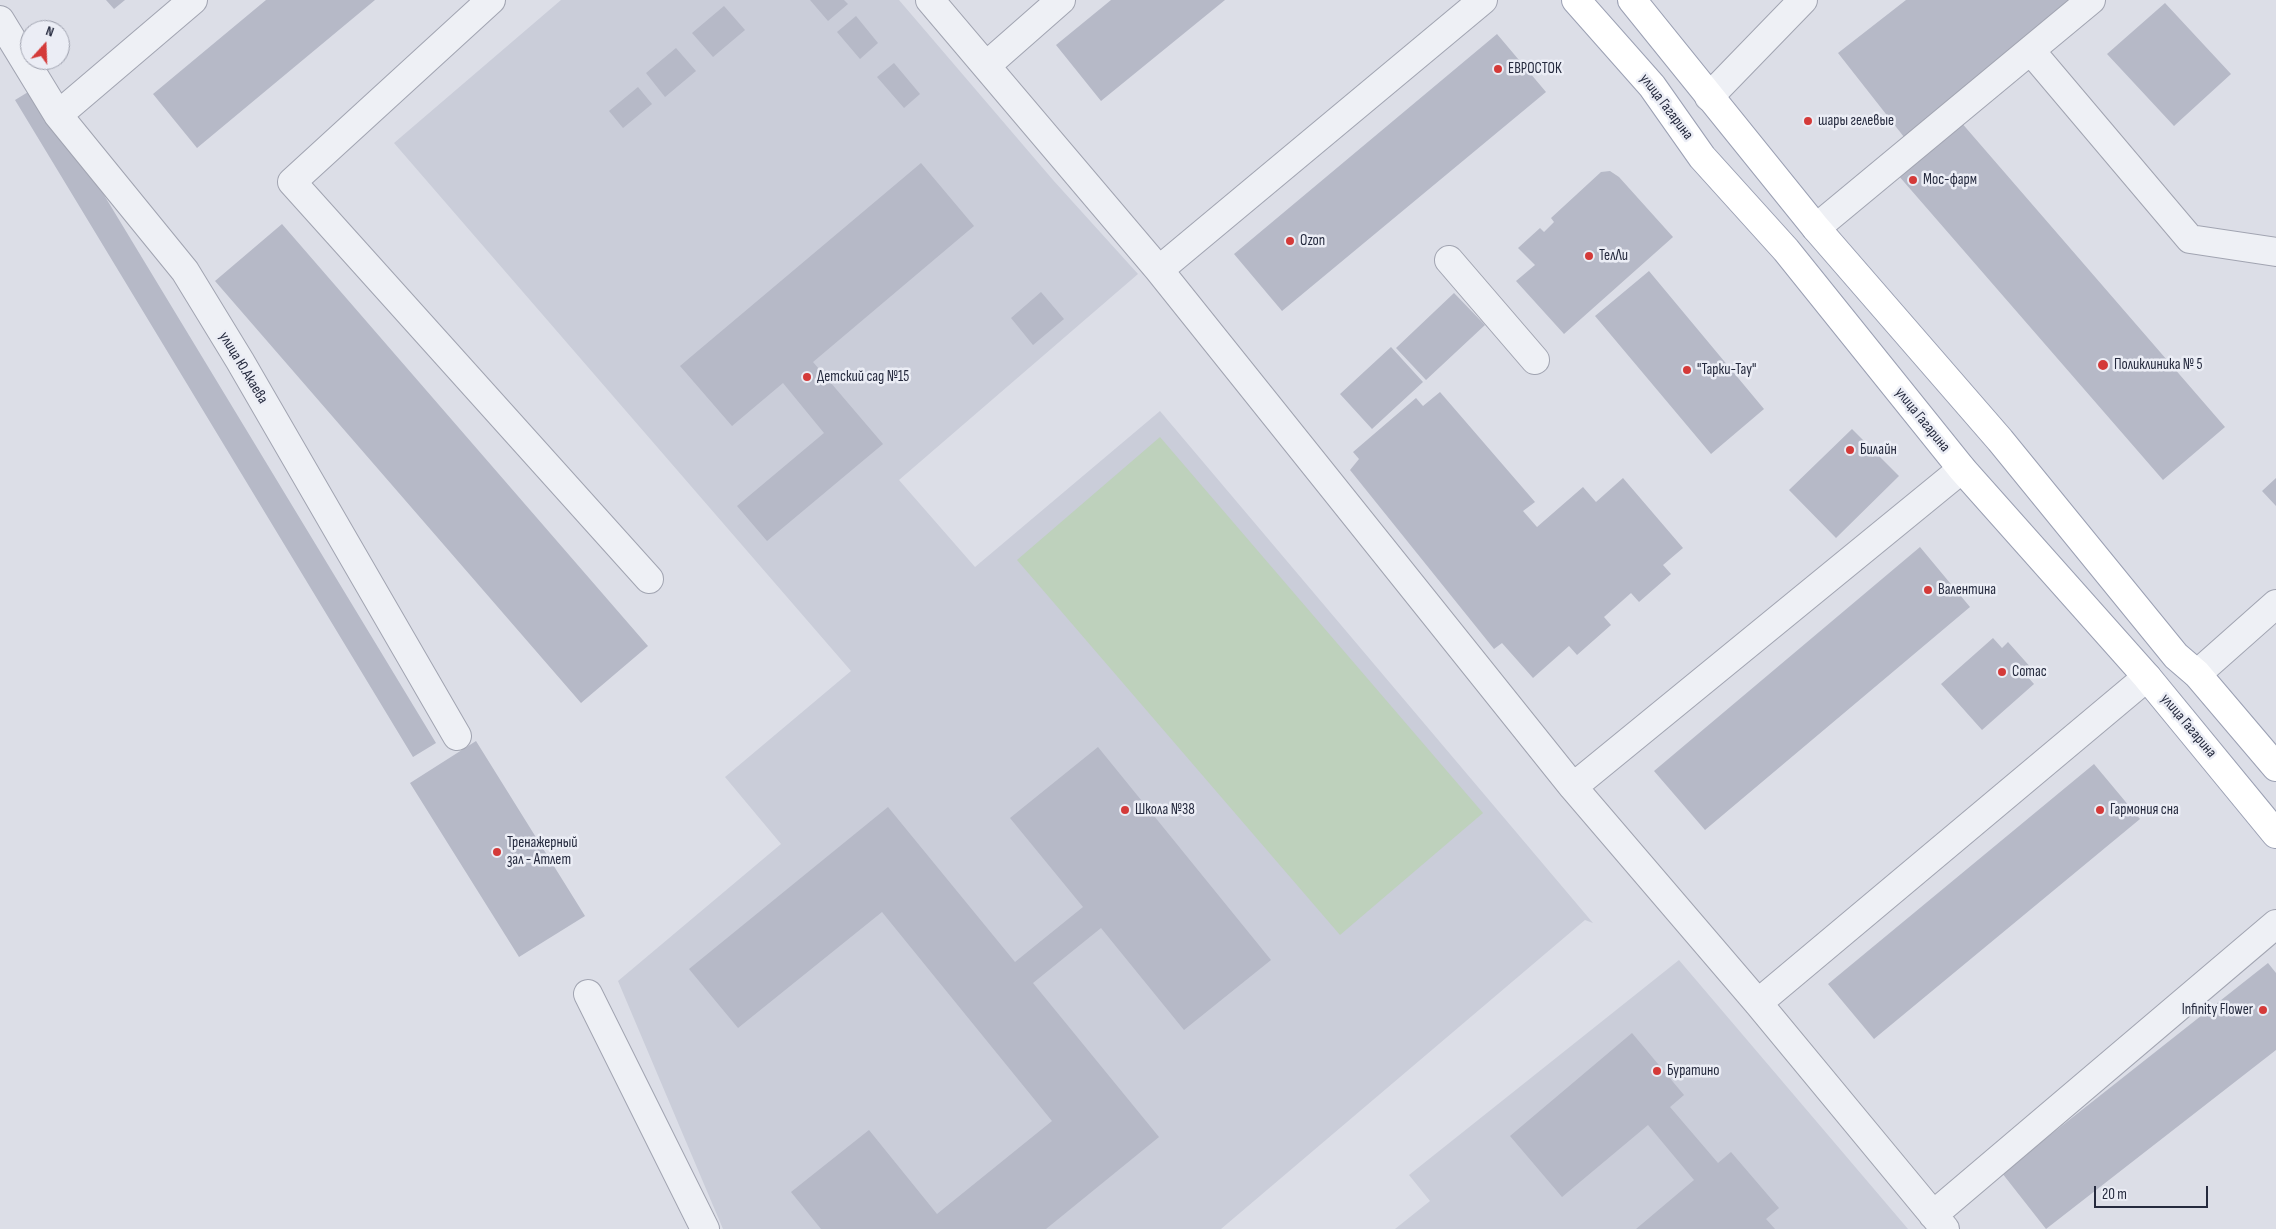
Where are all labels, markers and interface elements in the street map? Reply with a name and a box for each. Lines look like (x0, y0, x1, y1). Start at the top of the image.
north arrow (20, 20, 70, 70)
text: N (44, 22, 56, 41)
place label: ЕВРОСТОК (1508, 60, 1562, 78)
marker: ЕВРОСТОК (1492, 63, 1504, 75)
street label: улица Гагарина (1635, 71, 1697, 143)
place label: шары гелевые (1818, 112, 1894, 130)
marker: шары гелевые (1802, 115, 1814, 127)
place label: Мос-фарм (1923, 171, 1977, 189)
marker: Мос-фарм (1907, 174, 1919, 186)
place label: Ozon (1300, 232, 1325, 250)
marker: Ozon (1284, 235, 1296, 247)
place label: ТелЛи (1599, 247, 1628, 265)
marker: ТелЛи (1583, 250, 1595, 262)
street label: улица Ю.Акаева (215, 329, 271, 407)
place label: Поликлиника № 5 (2114, 356, 2202, 374)
marker: Поликлиника № 5 (2096, 358, 2110, 372)
place label: "Тарки-Тау" (1697, 361, 1756, 379)
marker: "Тарки-Тау" (1681, 364, 1693, 376)
place label: Детский сад №15 (817, 368, 909, 386)
marker: Детский сад №15 (801, 371, 813, 383)
street label: улица Гагарина (1891, 384, 1953, 456)
place label: Билайн (1860, 441, 1897, 459)
marker: Билайн (1844, 444, 1856, 456)
place label: Валентина (1938, 581, 1996, 599)
marker: Валентина (1922, 584, 1934, 596)
place label: Сотас (2012, 663, 2047, 681)
marker: Сотас (1996, 666, 2008, 678)
street label: улица Гагарина (2156, 690, 2220, 762)
place label: Школа №38 (1135, 801, 1195, 819)
place label: Гармония сна (2110, 801, 2179, 819)
marker: Школа №38 (1119, 804, 1131, 816)
marker: Гармония сна (2094, 804, 2106, 816)
place label: Тренажерный зал - Атлет (507, 834, 578, 869)
marker: Тренажерный зал - Атлет (491, 846, 503, 858)
place label: Infinity Flower (2182, 1001, 2253, 1019)
marker: Infinity Flower (2257, 1004, 2269, 1016)
place label: Буратино (1667, 1062, 1720, 1080)
marker: Буратино (1651, 1065, 1663, 1077)
scale bar (2096, 1176, 2210, 1208)
text: 20 m (2102, 1185, 2127, 1204)

